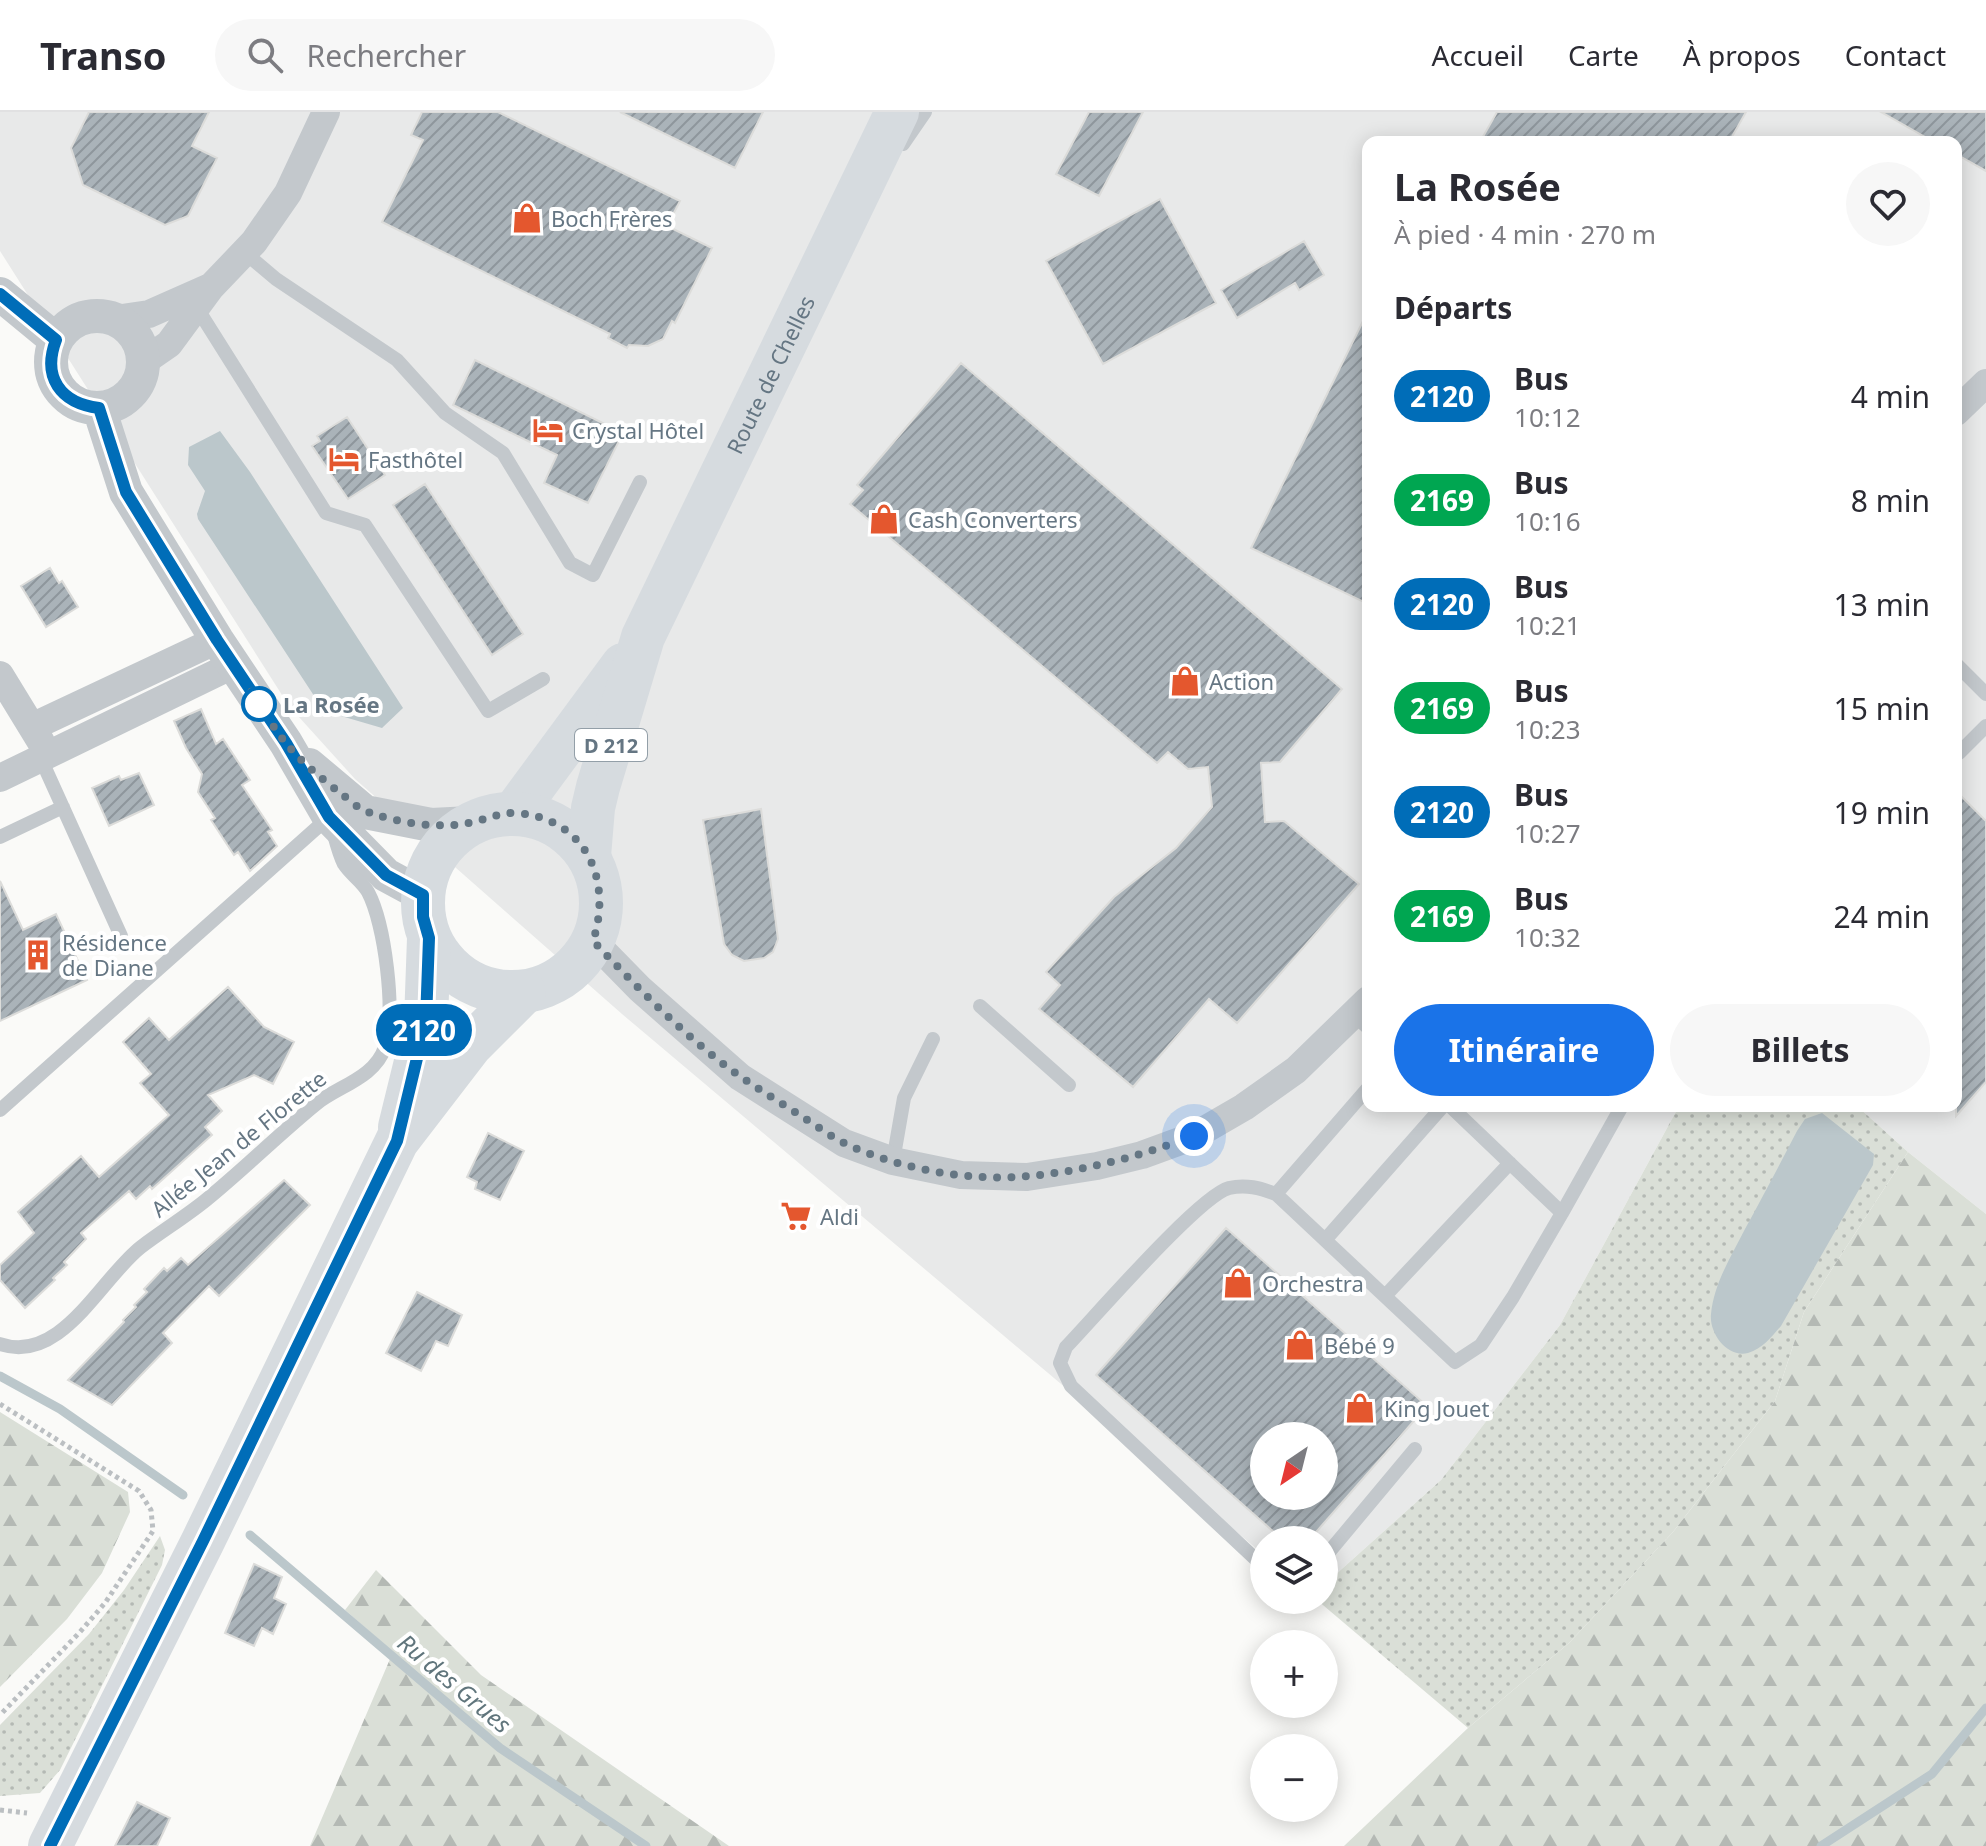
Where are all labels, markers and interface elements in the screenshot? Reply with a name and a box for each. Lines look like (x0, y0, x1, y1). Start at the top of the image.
search box (215, 19, 775, 91)
text: Transo (40, 29, 167, 81)
icon: search (243, 33, 287, 77)
text: Rechercher (307, 35, 466, 76)
text: Accueil (1432, 36, 1524, 74)
text: Carte (1568, 36, 1639, 74)
text: À propos (1683, 36, 1801, 74)
text: Contact (1845, 36, 1946, 74)
text: La Rosée (1394, 160, 1561, 212)
button: heart (1846, 162, 1930, 246)
shop icon: Boch Frères (510, 201, 544, 235)
place label: Boch Frères (551, 203, 673, 233)
text: À pied · 4 min · 270 m (1394, 216, 1656, 252)
text: Départs (1394, 287, 1512, 328)
street label: Route de Chelles (719, 290, 821, 459)
text: Bus (1514, 358, 1569, 399)
text: 4 min (1851, 376, 1930, 417)
text: 2120 (1410, 377, 1474, 415)
text: 10:12 (1514, 399, 1581, 435)
hotel icon: Crystal Hôtel (531, 413, 565, 447)
place label: Crystal Hôtel (572, 415, 704, 445)
hotel icon: Fasthôtel (327, 442, 361, 476)
place label: Fasthôtel (368, 444, 463, 474)
text: Bus (1514, 462, 1569, 503)
text: 8 min (1851, 480, 1930, 521)
text: 2169 (1410, 481, 1474, 519)
shop icon: Cash Converters (867, 502, 901, 536)
text: 10:16 (1514, 503, 1581, 539)
place label: Cash Converters (908, 504, 1078, 534)
text: Bus (1514, 566, 1569, 607)
text: 13 min (1834, 584, 1930, 625)
text: 2120 (1410, 585, 1474, 623)
text: 10:21 (1514, 607, 1581, 643)
shop icon: Action (1168, 664, 1202, 698)
place label: Action (1209, 666, 1274, 696)
text: Bus (1514, 670, 1569, 711)
marker: La Rosée (242, 687, 276, 721)
text: 15 min (1834, 688, 1930, 729)
place label: La Rosée (283, 689, 380, 719)
text: 2169 (1410, 689, 1474, 727)
text: 10:23 (1514, 711, 1581, 747)
road number: D 212 (575, 729, 647, 761)
text: Bus (1514, 774, 1569, 815)
text: 19 min (1834, 792, 1930, 833)
text: 2120 (1410, 793, 1474, 831)
text: 10:27 (1514, 815, 1581, 851)
text: Bus (1514, 878, 1569, 919)
text: 24 min (1834, 896, 1930, 937)
text: 2169 (1410, 897, 1474, 935)
text: 10:32 (1514, 919, 1581, 955)
place label: Résidence de Diane (62, 927, 167, 982)
building icon: Résidence de Diane (21, 938, 55, 972)
line badge: 2120 (368, 1004, 480, 1056)
button: Itinéraire (1394, 1004, 1654, 1096)
button: Billets (1670, 1004, 1930, 1096)
text: 2120 (392, 1011, 456, 1049)
street label: Allée Jean de Florette (144, 1063, 332, 1223)
your location (1174, 1116, 1214, 1156)
supermarket icon: Aldi (779, 1199, 813, 1233)
place label: Aldi (820, 1201, 859, 1231)
shop icon: Orchestra (1221, 1266, 1255, 1300)
place label: Orchestra (1262, 1268, 1364, 1298)
shop icon: Bébé 9 (1283, 1328, 1317, 1362)
place label: Bébé 9 (1324, 1330, 1395, 1360)
shop icon: King Jouet (1343, 1391, 1377, 1425)
place label: King Jouet (1384, 1393, 1489, 1423)
north arrow (1250, 1422, 1338, 1510)
map controls (1250, 1422, 1338, 1822)
button: layers (1250, 1526, 1338, 1614)
water label: Ru des Grues (391, 1626, 519, 1740)
button: + (1250, 1630, 1338, 1718)
button: − (1250, 1734, 1338, 1822)

